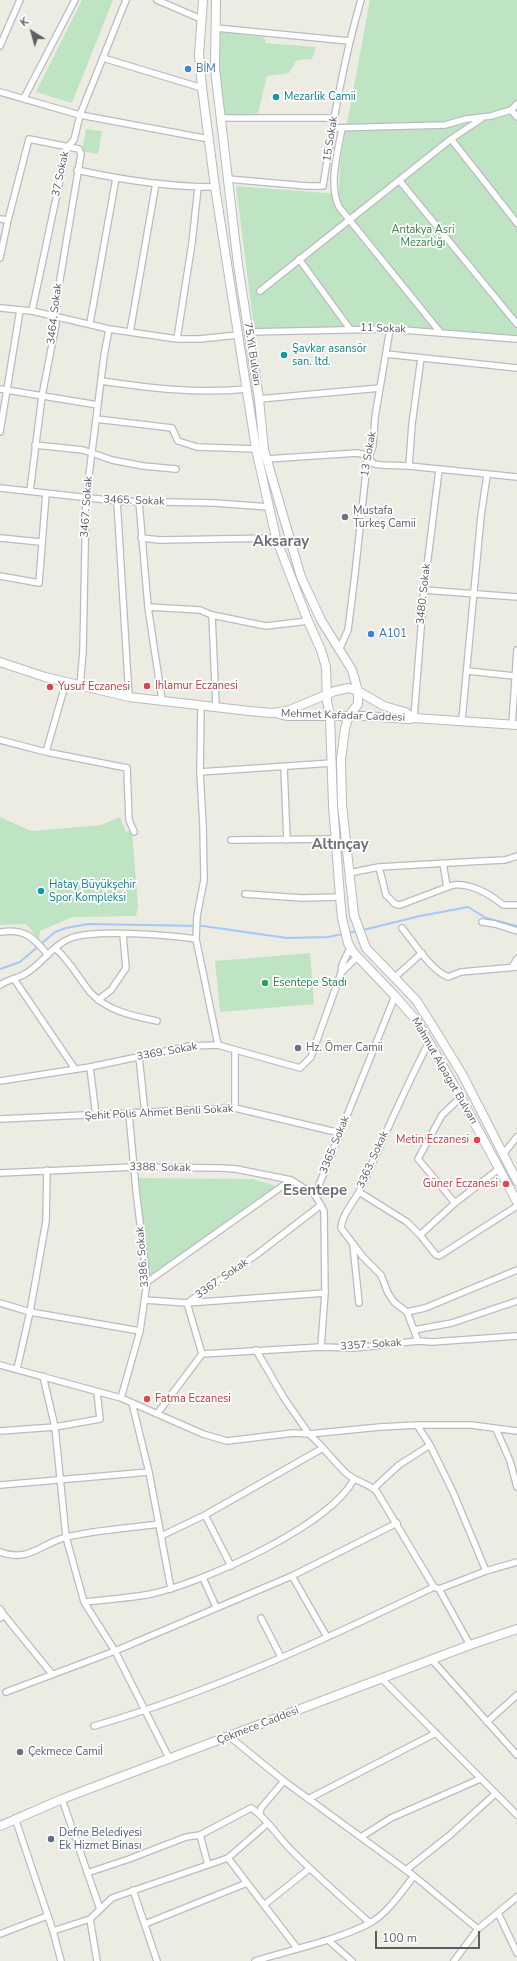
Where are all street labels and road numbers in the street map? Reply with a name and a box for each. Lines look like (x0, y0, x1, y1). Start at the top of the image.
street label: 15 Sokak (321, 115, 341, 163)
street label: 37 Sokak (50, 150, 72, 198)
street label: 3464. Sokak (45, 283, 65, 345)
street label: 75.Yıl Bulvarı (240, 321, 264, 387)
street label: 11 Sokak (360, 322, 406, 336)
street label: 13 Sokak (359, 430, 379, 478)
street label: 3467. Sokak (78, 476, 96, 538)
street label: 3465. Sokak (103, 493, 165, 509)
street label: 3480. Sokak (414, 563, 434, 625)
street label: Mehmet Kafadar Caddesi (281, 707, 405, 725)
street label: Mahmut Alpagot Bulvarı (408, 1015, 480, 1127)
street label: 3369. Sokak (136, 1040, 198, 1064)
street label: Şehit Polis Ahmet Benli Sokak (84, 1103, 234, 1123)
street label: 3365. Sokak (317, 1114, 353, 1176)
street label: 3363. Sokak (354, 1129, 392, 1191)
street label: 3388. Sokak (129, 1161, 191, 1175)
street label: 3386. Sokak (134, 1226, 152, 1288)
street label: 3367. Sokak (193, 1256, 251, 1302)
street label: 3357. Sokak (340, 1336, 402, 1354)
street label: Çekmece Caddesi (215, 1704, 301, 1748)

